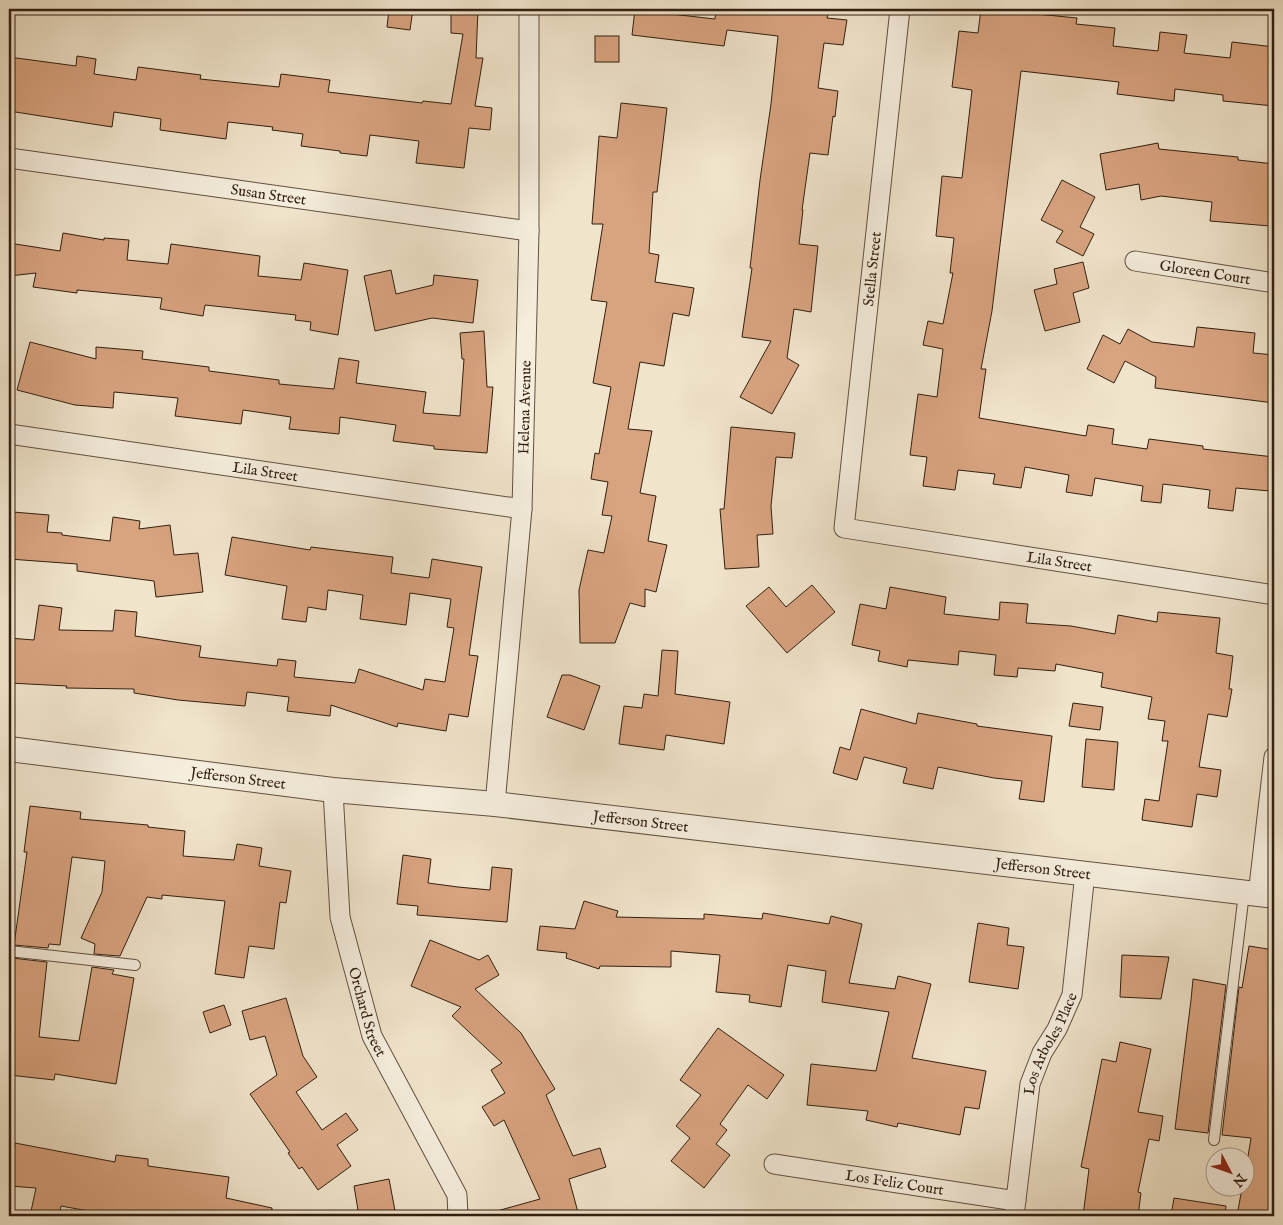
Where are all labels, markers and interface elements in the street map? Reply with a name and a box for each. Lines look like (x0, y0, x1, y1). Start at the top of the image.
street label: Susan Street (230, 180, 307, 210)
street label: Stella Street (859, 231, 886, 307)
street label: Gloreen Court (1158, 256, 1252, 289)
street label: Helena Avenue (514, 360, 536, 455)
street label: Lila Street (231, 458, 299, 486)
street label: Lila Street (1025, 548, 1093, 577)
street label: Jefferson Street (187, 763, 287, 794)
street label: Jefferson Street (590, 806, 689, 837)
street label: Jefferson Street (992, 854, 1092, 884)
street label: Orchard Street (344, 965, 390, 1060)
street label: Los Arboles Place (1020, 989, 1082, 1096)
north arrow (1206, 1148, 1256, 1198)
street label: Los Feliz Court (844, 1166, 945, 1200)
text: N (1228, 1169, 1250, 1190)

